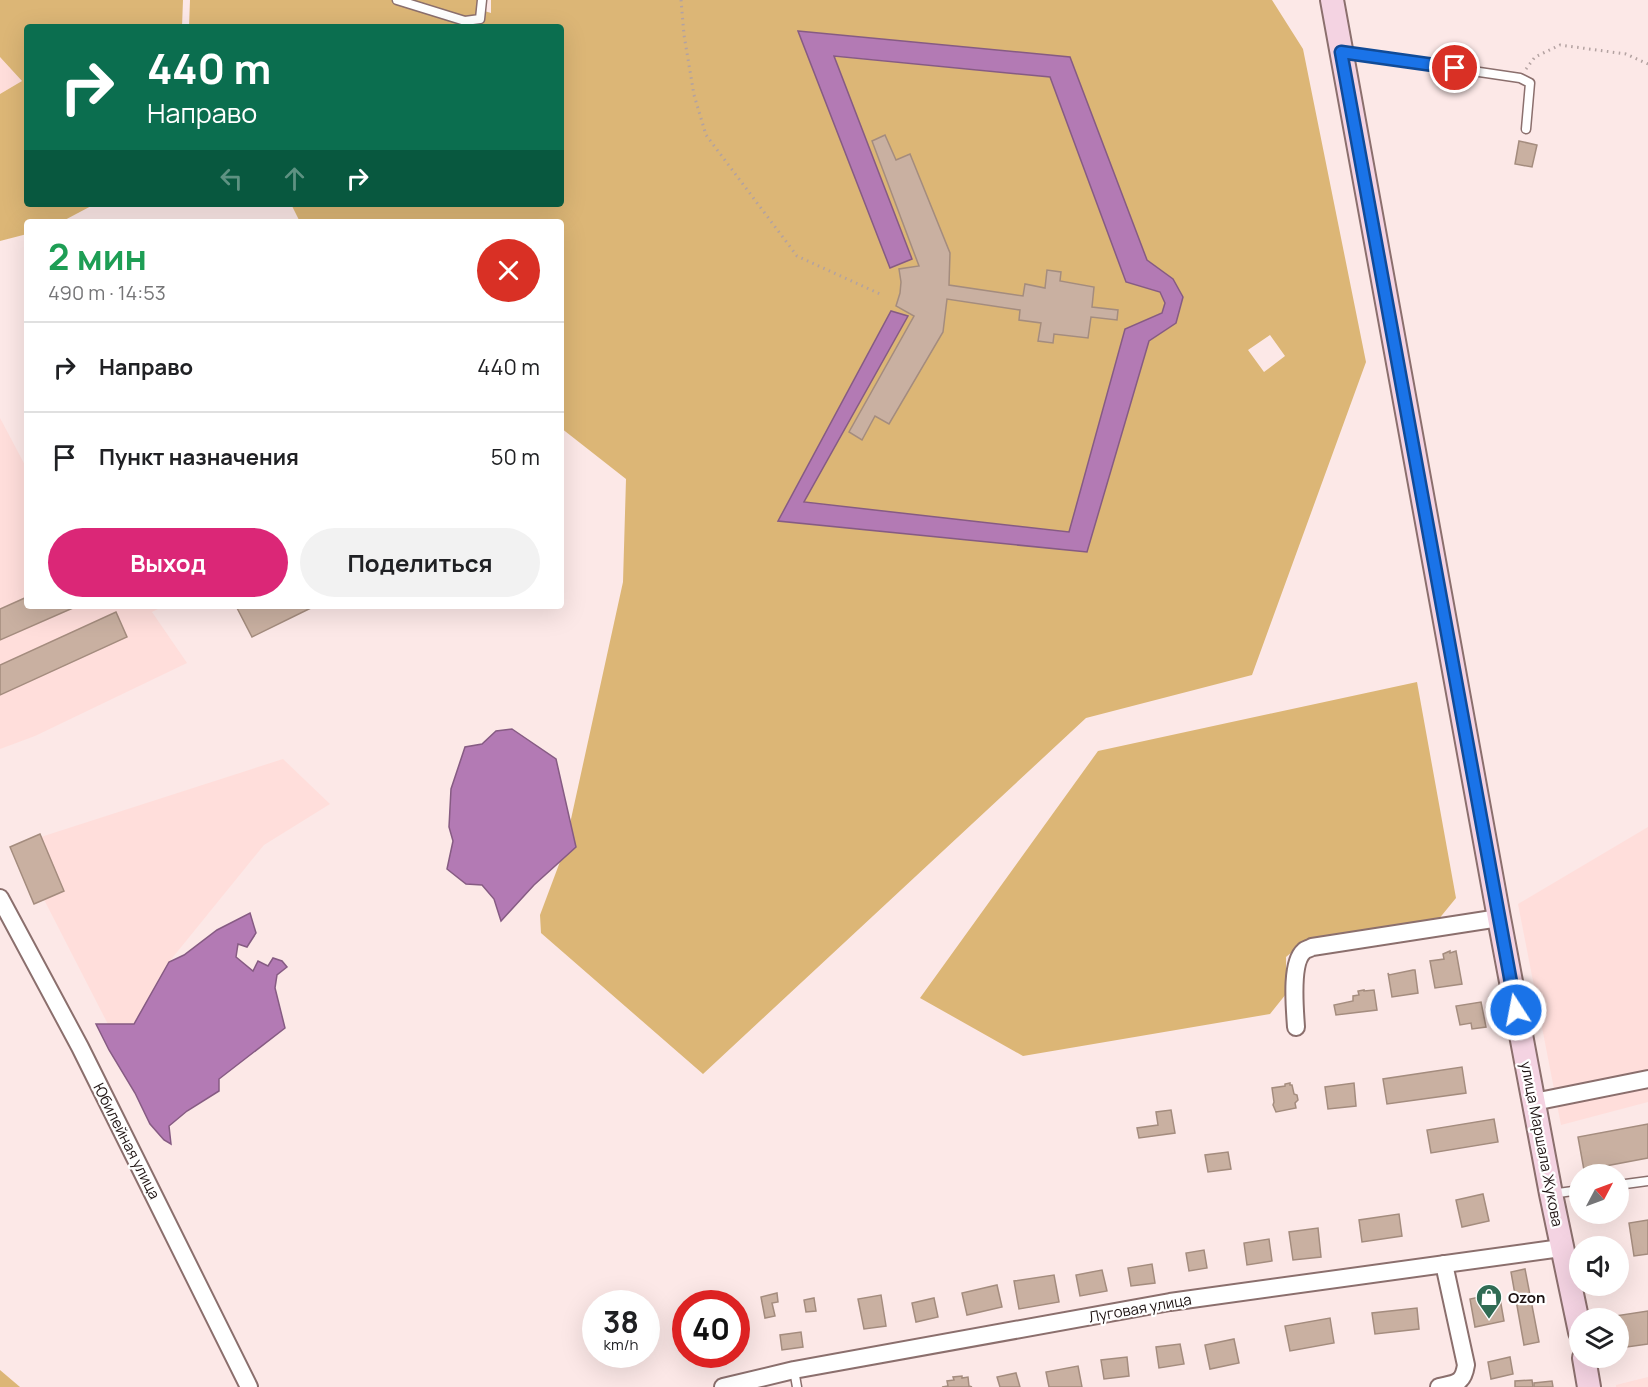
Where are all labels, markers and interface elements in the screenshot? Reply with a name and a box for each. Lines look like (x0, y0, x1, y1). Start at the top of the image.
text: 440 m (147, 39, 271, 97)
pin (1429, 42, 1480, 93)
icon: right (48, 48, 126, 126)
icon: arrive (1438, 51, 1471, 84)
text: Направо (147, 94, 257, 131)
icon: left (215, 162, 248, 195)
icon: ahead (278, 162, 311, 195)
icon: right (341, 162, 374, 195)
text: 2 мин (48, 232, 147, 281)
button: close (477, 239, 540, 302)
text: 490 m · 14:53 (48, 279, 166, 306)
icon: right (48, 351, 81, 384)
text: Направо (99, 352, 193, 382)
text: 440 m (477, 352, 540, 382)
icon: arrive (48, 441, 81, 474)
text: Пункт назначения (99, 442, 299, 472)
text: 50 m (491, 442, 540, 472)
button: Выход (48, 528, 288, 597)
button: Поделиться (300, 528, 540, 597)
position arrow (1484, 978, 1548, 1042)
street label: улица Маршала Жукова (1516, 1060, 1568, 1228)
street label: Юбилейная улица (89, 1079, 165, 1203)
north arrow (1569, 1164, 1629, 1224)
map controls (1569, 1164, 1629, 1368)
button: sound (1569, 1236, 1629, 1296)
shop icon: Ozon (1474, 1282, 1504, 1320)
place label: Ozon (1508, 1287, 1545, 1308)
street label: Луговая улица (1087, 1289, 1193, 1327)
speed limit sign: 40 (672, 1290, 750, 1368)
text: 38 (603, 1301, 639, 1342)
button: layers (1569, 1308, 1629, 1368)
text: km/h (604, 1334, 638, 1355)

